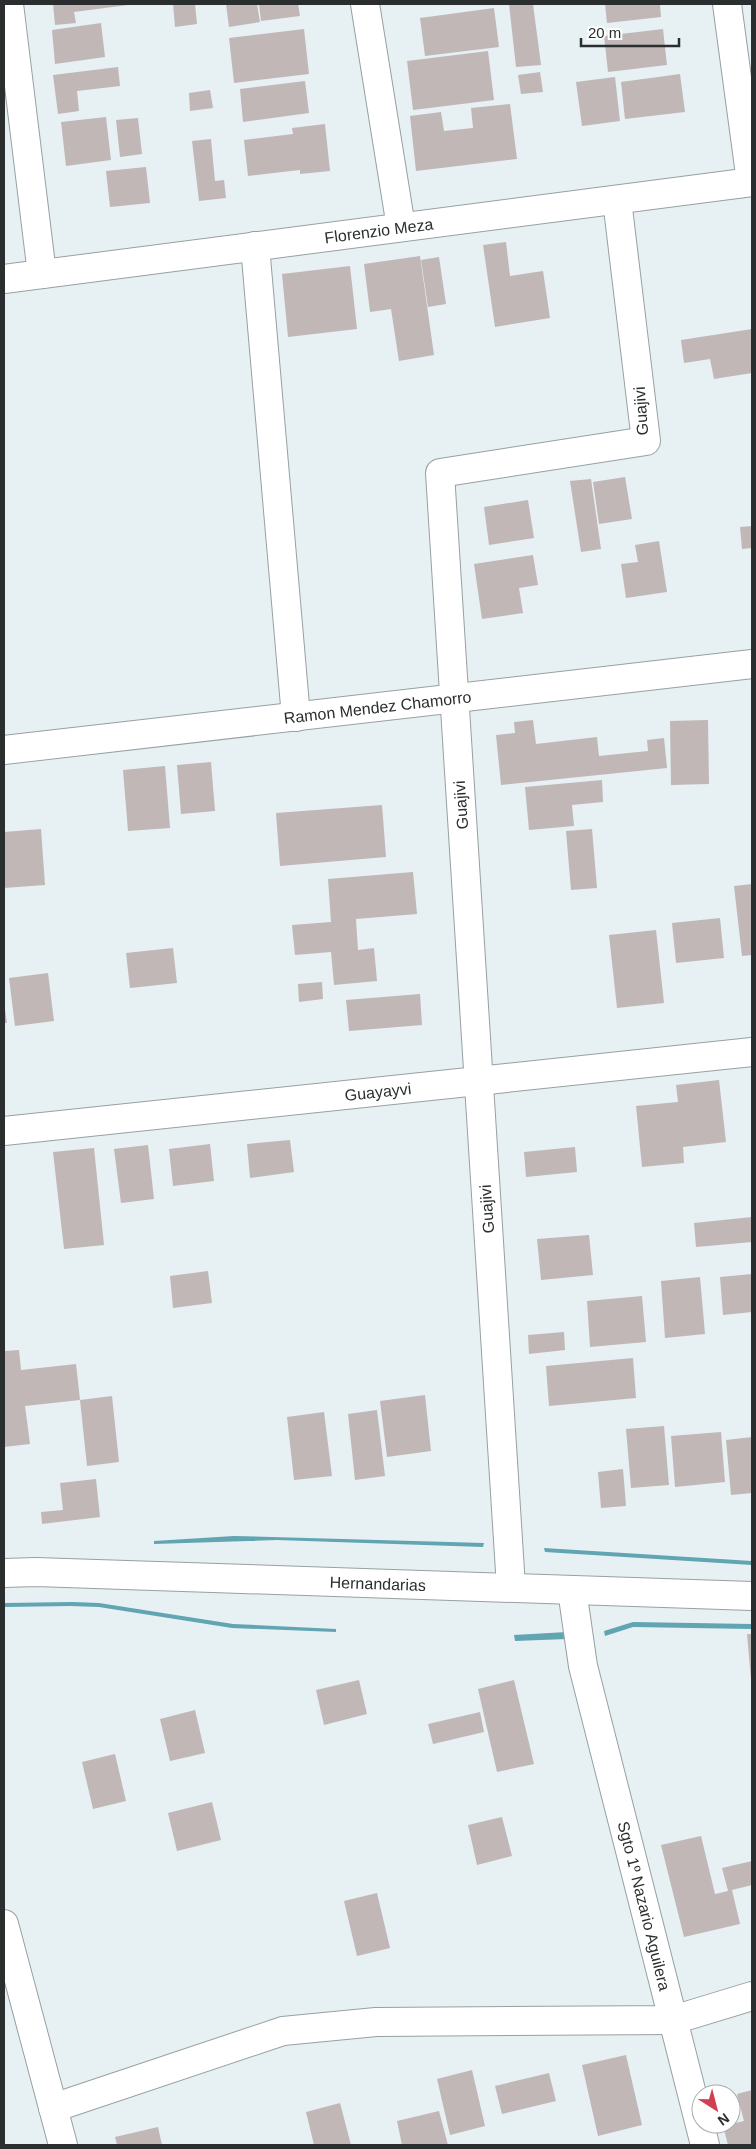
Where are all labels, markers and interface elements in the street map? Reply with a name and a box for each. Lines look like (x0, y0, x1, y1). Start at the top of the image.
scale bar (581, 15, 678, 47)
text: 20 m (588, 24, 621, 41)
street label: Florenzio Meza (323, 215, 434, 246)
street label: Guajivi (631, 386, 651, 436)
street label: Ramon Mendez Chamorro (283, 688, 472, 726)
street label: Guajivi (451, 780, 471, 830)
street label: Guayayvi (344, 1080, 412, 1103)
street label: Guajivi (477, 1184, 497, 1234)
street label: Hernandarias (329, 1573, 426, 1594)
street label: Sgto 1º Nazario Aguilera (615, 1820, 673, 1993)
north arrow (691, 2084, 741, 2134)
text: N (715, 2110, 732, 2129)

